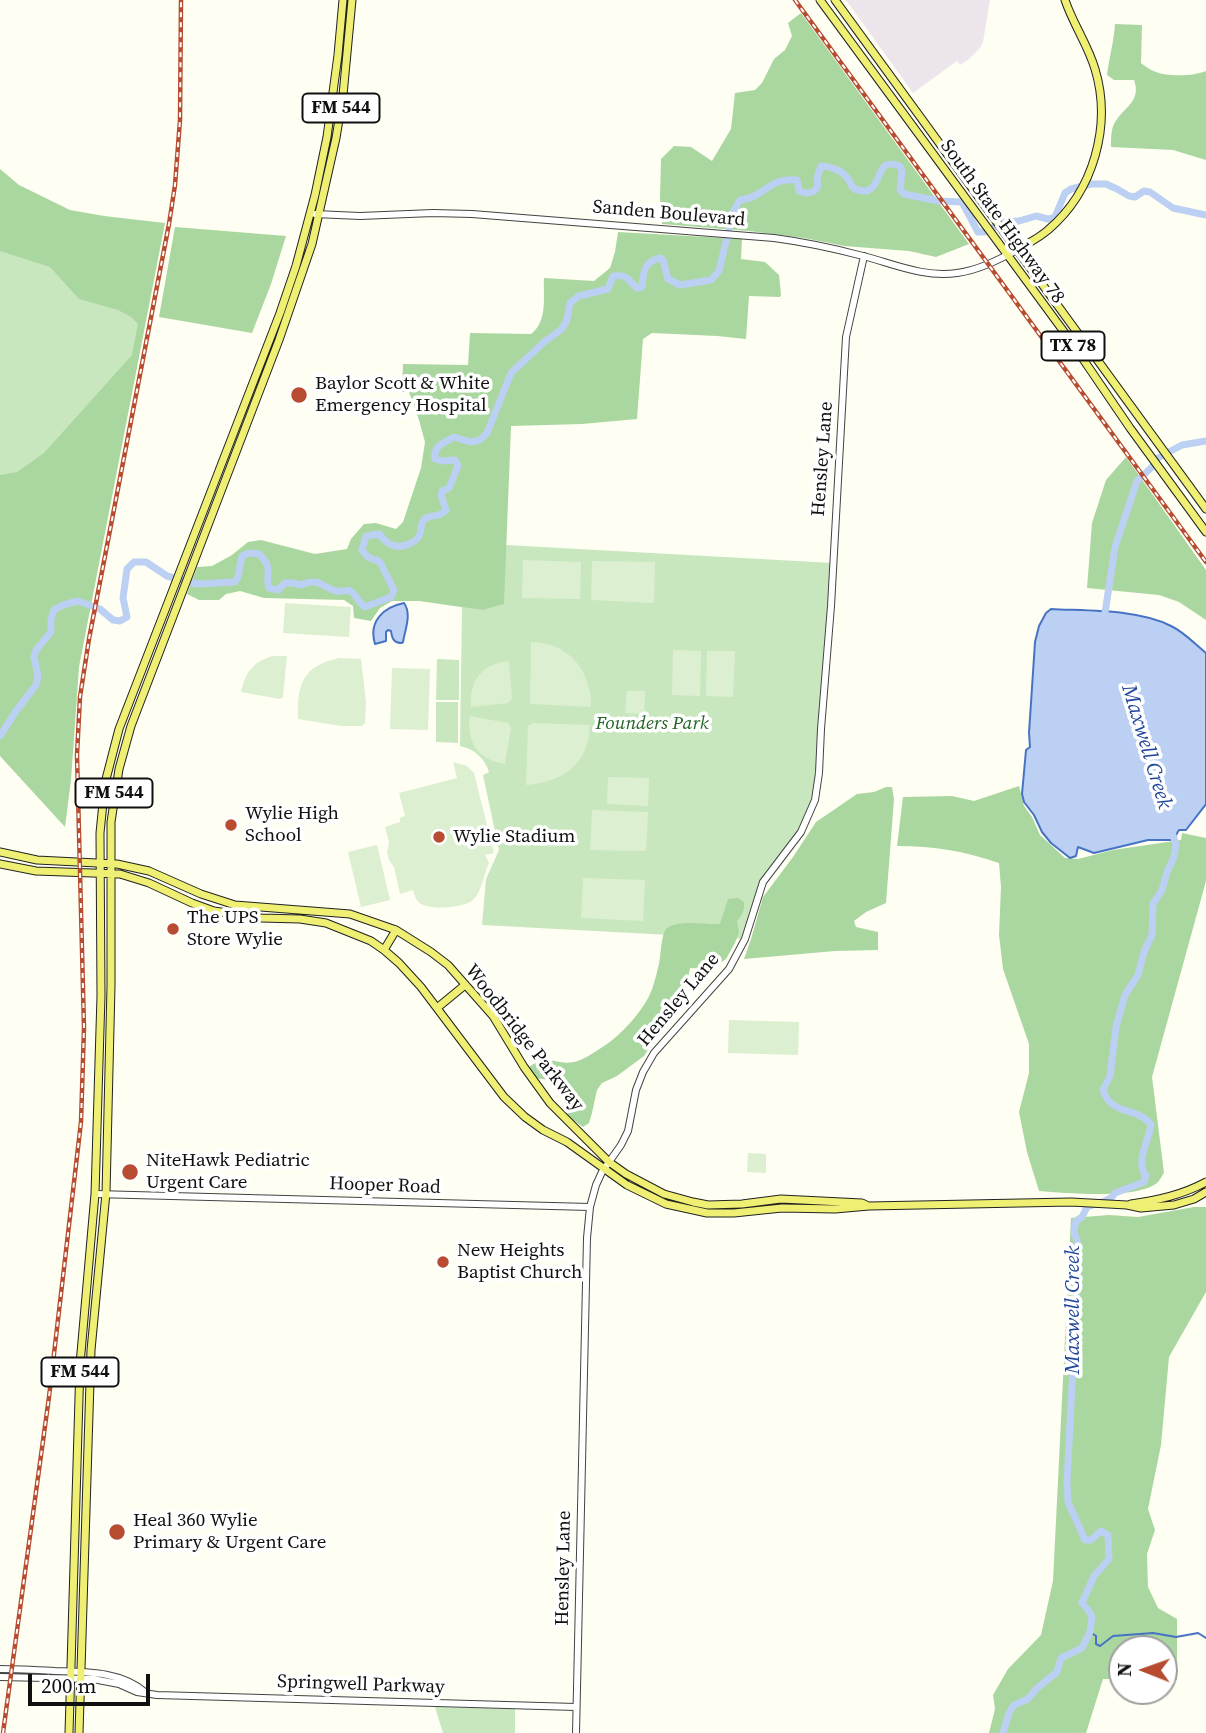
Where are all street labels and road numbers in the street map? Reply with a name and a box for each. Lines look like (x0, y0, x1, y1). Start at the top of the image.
road number: FM 544 (302, 94, 380, 122)
street label: South State Highway 78 (935, 136, 1069, 308)
street label: Sanden Boulevard (592, 196, 746, 232)
road number: TX 78 (1042, 332, 1104, 360)
street label: Hensley Lane (808, 401, 838, 517)
road number: FM 544 (76, 778, 152, 808)
street label: Hensley Lane (633, 949, 725, 1051)
street label: Woodbridge Parkway (460, 960, 588, 1116)
street label: Hooper Road (329, 1173, 441, 1199)
road number: FM 544 (42, 1358, 119, 1386)
street label: Hensley Lane (552, 1510, 576, 1626)
street label: Springwell Parkway (277, 1671, 445, 1699)

